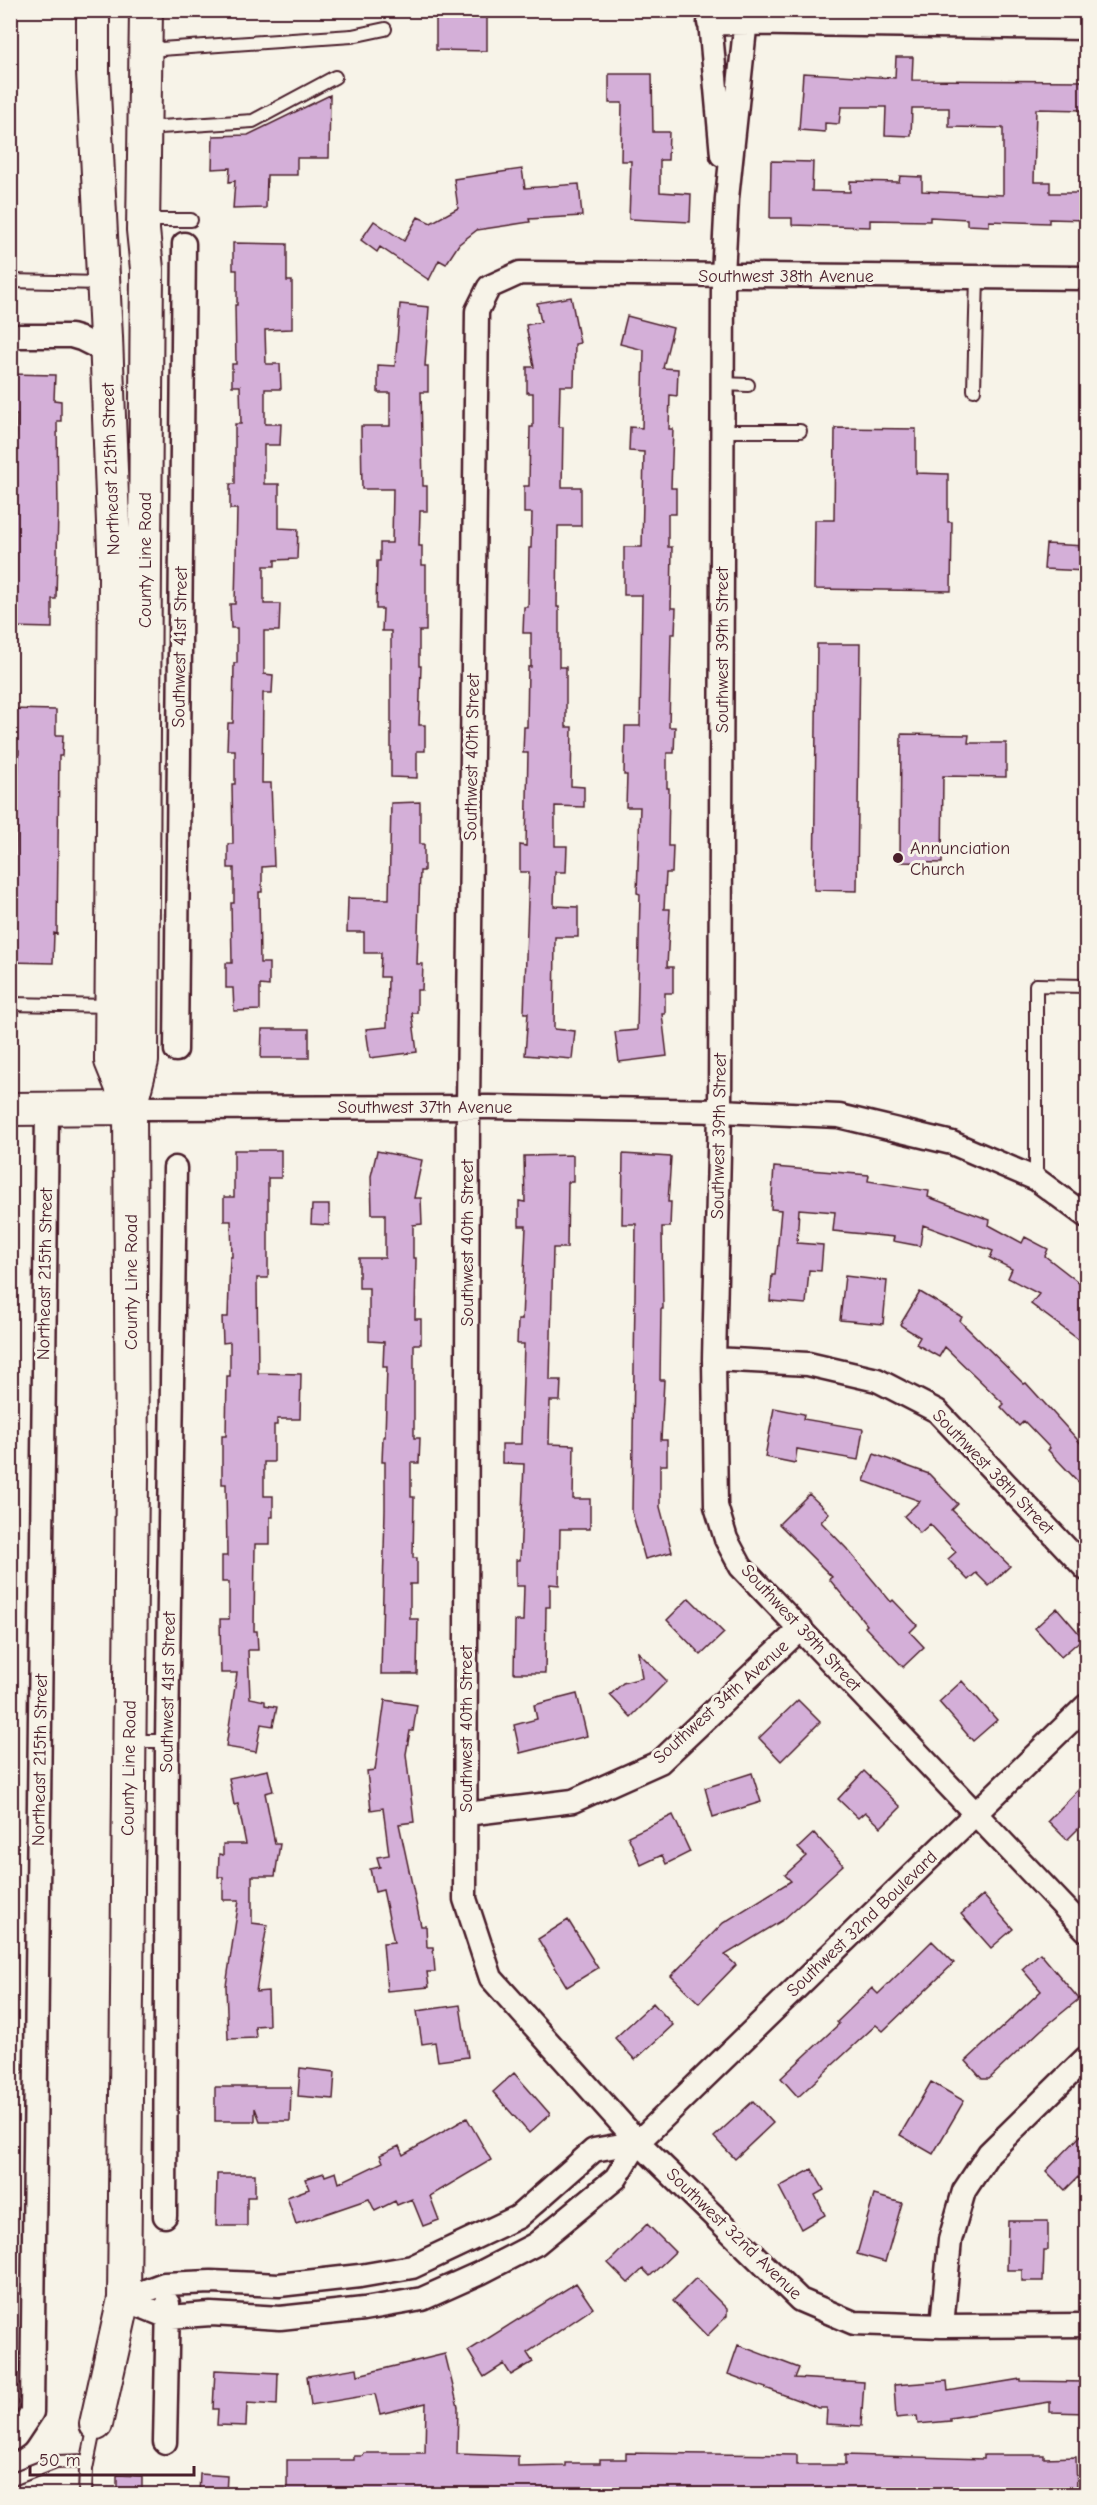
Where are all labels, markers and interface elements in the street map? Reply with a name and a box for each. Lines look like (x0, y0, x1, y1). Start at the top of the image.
street label: Southwest 38th Avenue (698, 266, 874, 287)
street label: Northeast 215th Street (97, 382, 125, 556)
street label: County Line Road (135, 492, 156, 628)
street label: Southwest 41st Street (168, 565, 192, 728)
street label: Southwest 39th Street (712, 566, 733, 733)
street label: Southwest 40th Street (460, 672, 484, 841)
place label: Annunciation Church (910, 838, 1010, 880)
marker: Annunciation Church (891, 851, 905, 865)
street label: Southwest 39th Street (707, 1052, 731, 1219)
street label: Southwest 37th Avenue (338, 1097, 512, 1118)
street label: Southwest 40th Street (457, 1159, 478, 1327)
street label: Northeast 215th Street (33, 1187, 57, 1360)
street label: County Line Road (121, 1214, 142, 1350)
street label: Southwest 38th Street (928, 1405, 1059, 1540)
street label: Southwest 39th Street (737, 1560, 866, 1697)
street label: Southwest 41st Street (156, 1610, 180, 1773)
street label: Southwest 34th Avenue (649, 1636, 793, 1768)
street label: Southwest 40th Street (456, 1645, 477, 1813)
street label: Northeast 215th Street (28, 1673, 52, 1846)
street label: County Line Road (117, 1700, 141, 1836)
street label: Southwest 32nd Boulevard (782, 1847, 942, 2001)
street label: Southwest 32nd Avenue (662, 2164, 806, 2304)
scale bar (30, 2439, 194, 2477)
text: 50 m (39, 2450, 81, 2471)

